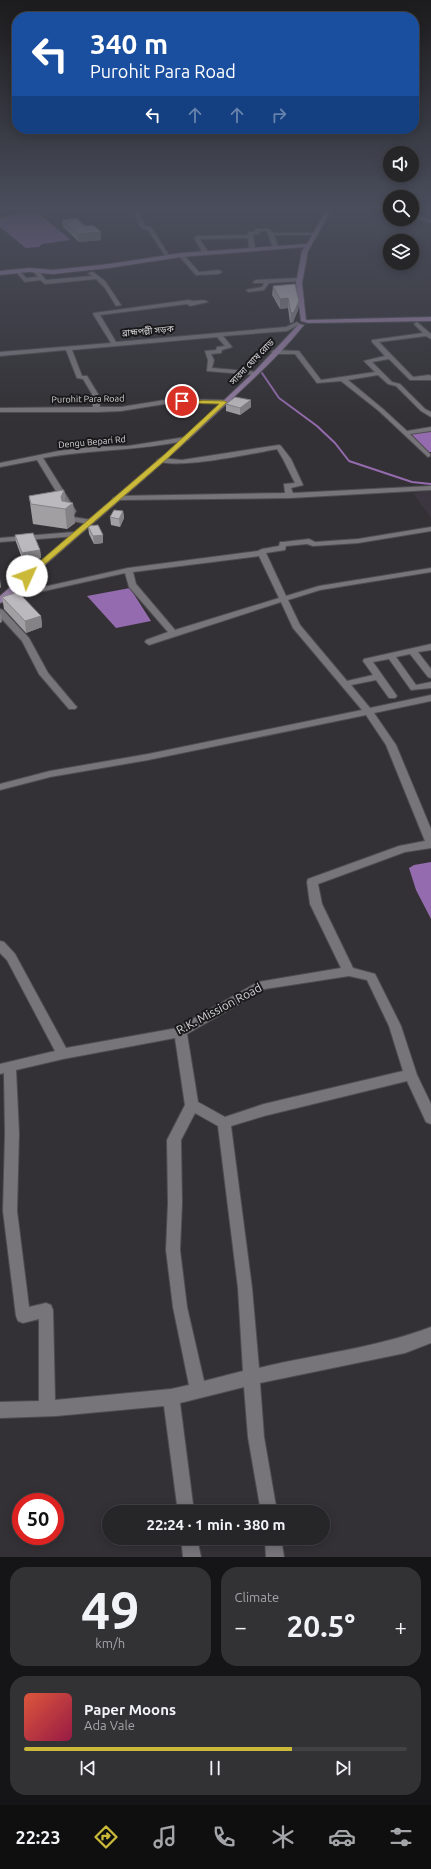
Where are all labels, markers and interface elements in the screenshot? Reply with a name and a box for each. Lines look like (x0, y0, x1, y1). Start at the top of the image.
icon: left (24, 28, 76, 80)
text: 340 m (90, 28, 168, 59)
text: Purohit Para Road (90, 61, 236, 81)
icon: left (142, 104, 164, 126)
icon: ahead (184, 104, 206, 126)
icon: ahead (226, 104, 248, 126)
icon: right (268, 104, 290, 126)
map controls (383, 146, 419, 270)
button: sound (383, 146, 419, 182)
button: search (383, 190, 419, 226)
button: layers (383, 234, 419, 270)
street label: ব্রাহ্মপল্লী সড়ক (121, 323, 175, 338)
street label: সারদা ঘোষ রোড (227, 337, 277, 387)
pin (165, 384, 199, 418)
icon: arrive (171, 390, 193, 412)
street label: Purohit Para Road (51, 393, 125, 405)
street label: Dengu Bepari Rd (58, 434, 126, 450)
position arrow (6, 555, 48, 597)
street label: R.K. Mission Road (174, 981, 264, 1037)
speed limit sign: 50 (12, 1493, 64, 1545)
text: 22:24 · 1 min · 380 m (147, 1516, 285, 1533)
text: 49 (81, 1581, 140, 1639)
text: Climate (235, 1590, 279, 1604)
text: 20.5° (286, 1609, 355, 1643)
text: − (235, 1614, 247, 1639)
text: + (395, 1614, 407, 1639)
text: km/h (95, 1636, 125, 1650)
text: Paper Moons (84, 1701, 176, 1718)
text: Ada Vale (84, 1718, 135, 1732)
icon: previous (77, 1757, 99, 1779)
icon: pause (204, 1757, 226, 1779)
icon: next (332, 1757, 354, 1779)
icon: directions (92, 1823, 120, 1851)
icon: music (151, 1823, 179, 1851)
icon: phone (210, 1823, 238, 1851)
icon: climate (269, 1823, 297, 1851)
icon: car (328, 1823, 356, 1851)
icon: filters (387, 1823, 415, 1851)
text: 22:23 (16, 1827, 61, 1847)

